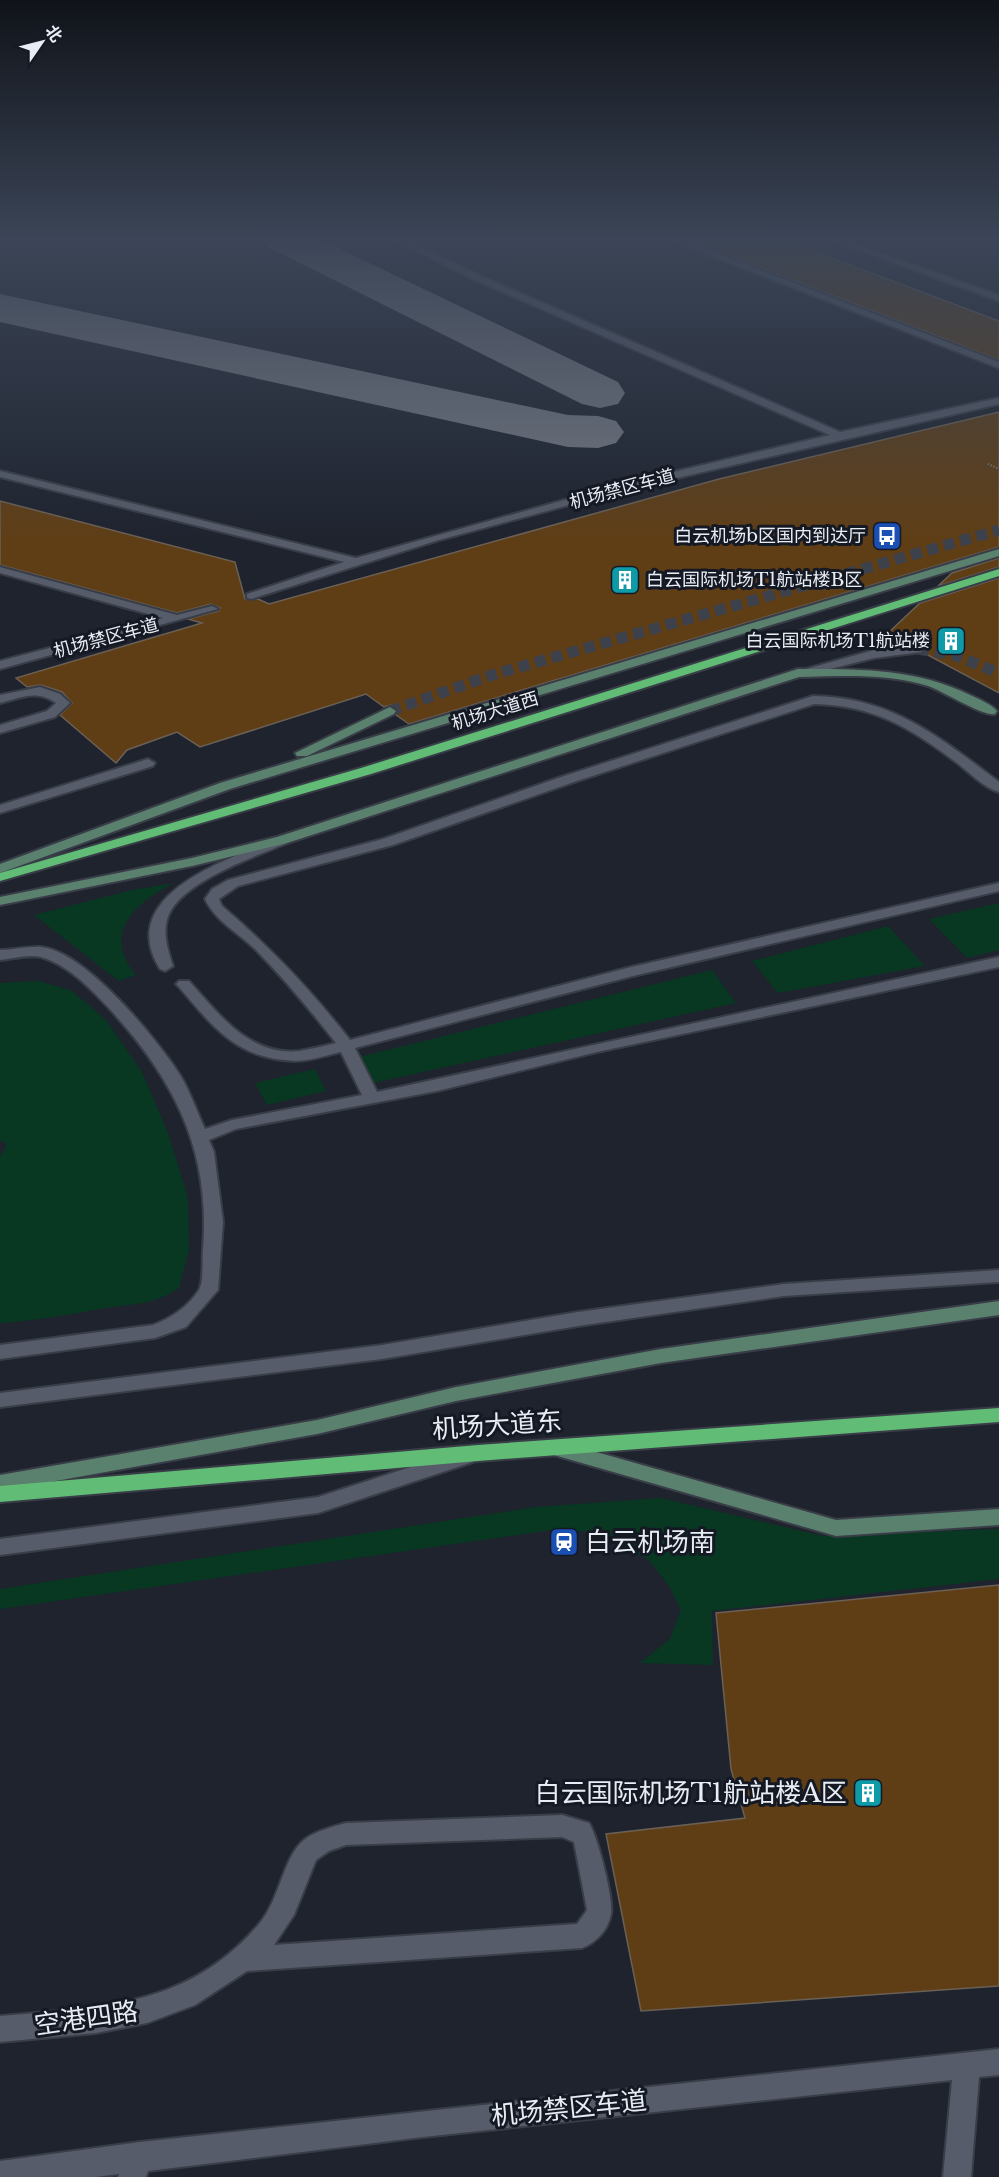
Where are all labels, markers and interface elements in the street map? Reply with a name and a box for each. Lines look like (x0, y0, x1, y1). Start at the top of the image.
north arrow (12, 12, 72, 72)
text: 北 (42, 21, 67, 46)
street label: 机场禁区车道 (567, 464, 677, 514)
bus stop icon: 白云机场b区国内到达厅 (871, 520, 903, 552)
place label: 白云机场b区国内到达厅 (674, 525, 866, 547)
building icon: 白云国际机场T1航站楼B区 (609, 564, 641, 596)
place label: 白云国际机场T1航站楼B区 (646, 569, 862, 591)
street label: 机场禁区车道 (51, 613, 161, 663)
building icon: 白云国际机场T1航站楼 (935, 625, 967, 657)
place label: 白云国际机场T1航站楼 (746, 630, 930, 652)
street label: 机场大道西 (449, 687, 541, 735)
street label: 机场大道东 (431, 1405, 563, 1445)
station icon: 白云机场南 (548, 1526, 580, 1558)
place label: 白云机场南 (585, 1526, 715, 1558)
place label: 白云国际机场T1航站楼A区 (534, 1777, 847, 1809)
building icon: 白云国际机场T1航站楼A区 (852, 1777, 884, 1809)
street label: 空港四路 (32, 1995, 140, 2041)
street label: 机场禁区车道 (490, 2084, 648, 2132)

